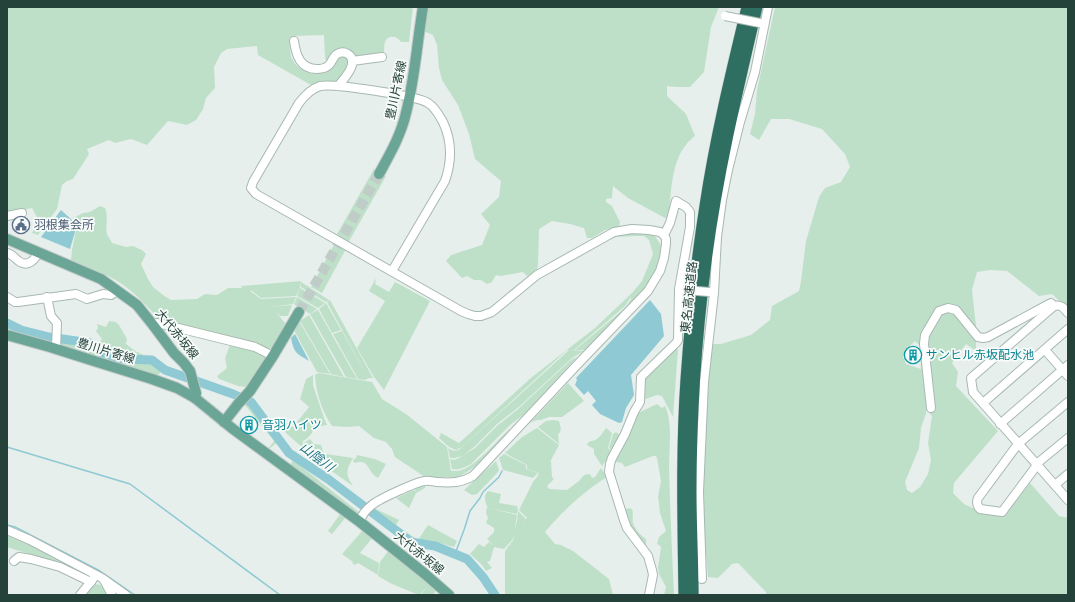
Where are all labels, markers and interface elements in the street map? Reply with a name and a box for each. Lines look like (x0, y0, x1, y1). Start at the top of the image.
street label: 豊川片寄線 (383, 59, 409, 121)
public building icon: 羽根集会所 (11, 215, 31, 235)
place label: 羽根集会所 (34, 218, 94, 232)
street label: 東名高速道路 (678, 260, 700, 334)
street label: 大代赤坂線 (153, 306, 201, 362)
street label: 豊川片寄線 (75, 336, 137, 366)
building icon: サンヒル赤坂配水池 (903, 345, 923, 365)
place label: サンヒル赤坂配水池 (926, 348, 1034, 362)
building icon: 音羽ハイツ (239, 415, 259, 435)
place label: 音羽ハイツ (262, 418, 322, 432)
water label: 山陰川 (297, 439, 339, 476)
street label: 大代赤坂線 (391, 529, 447, 577)

